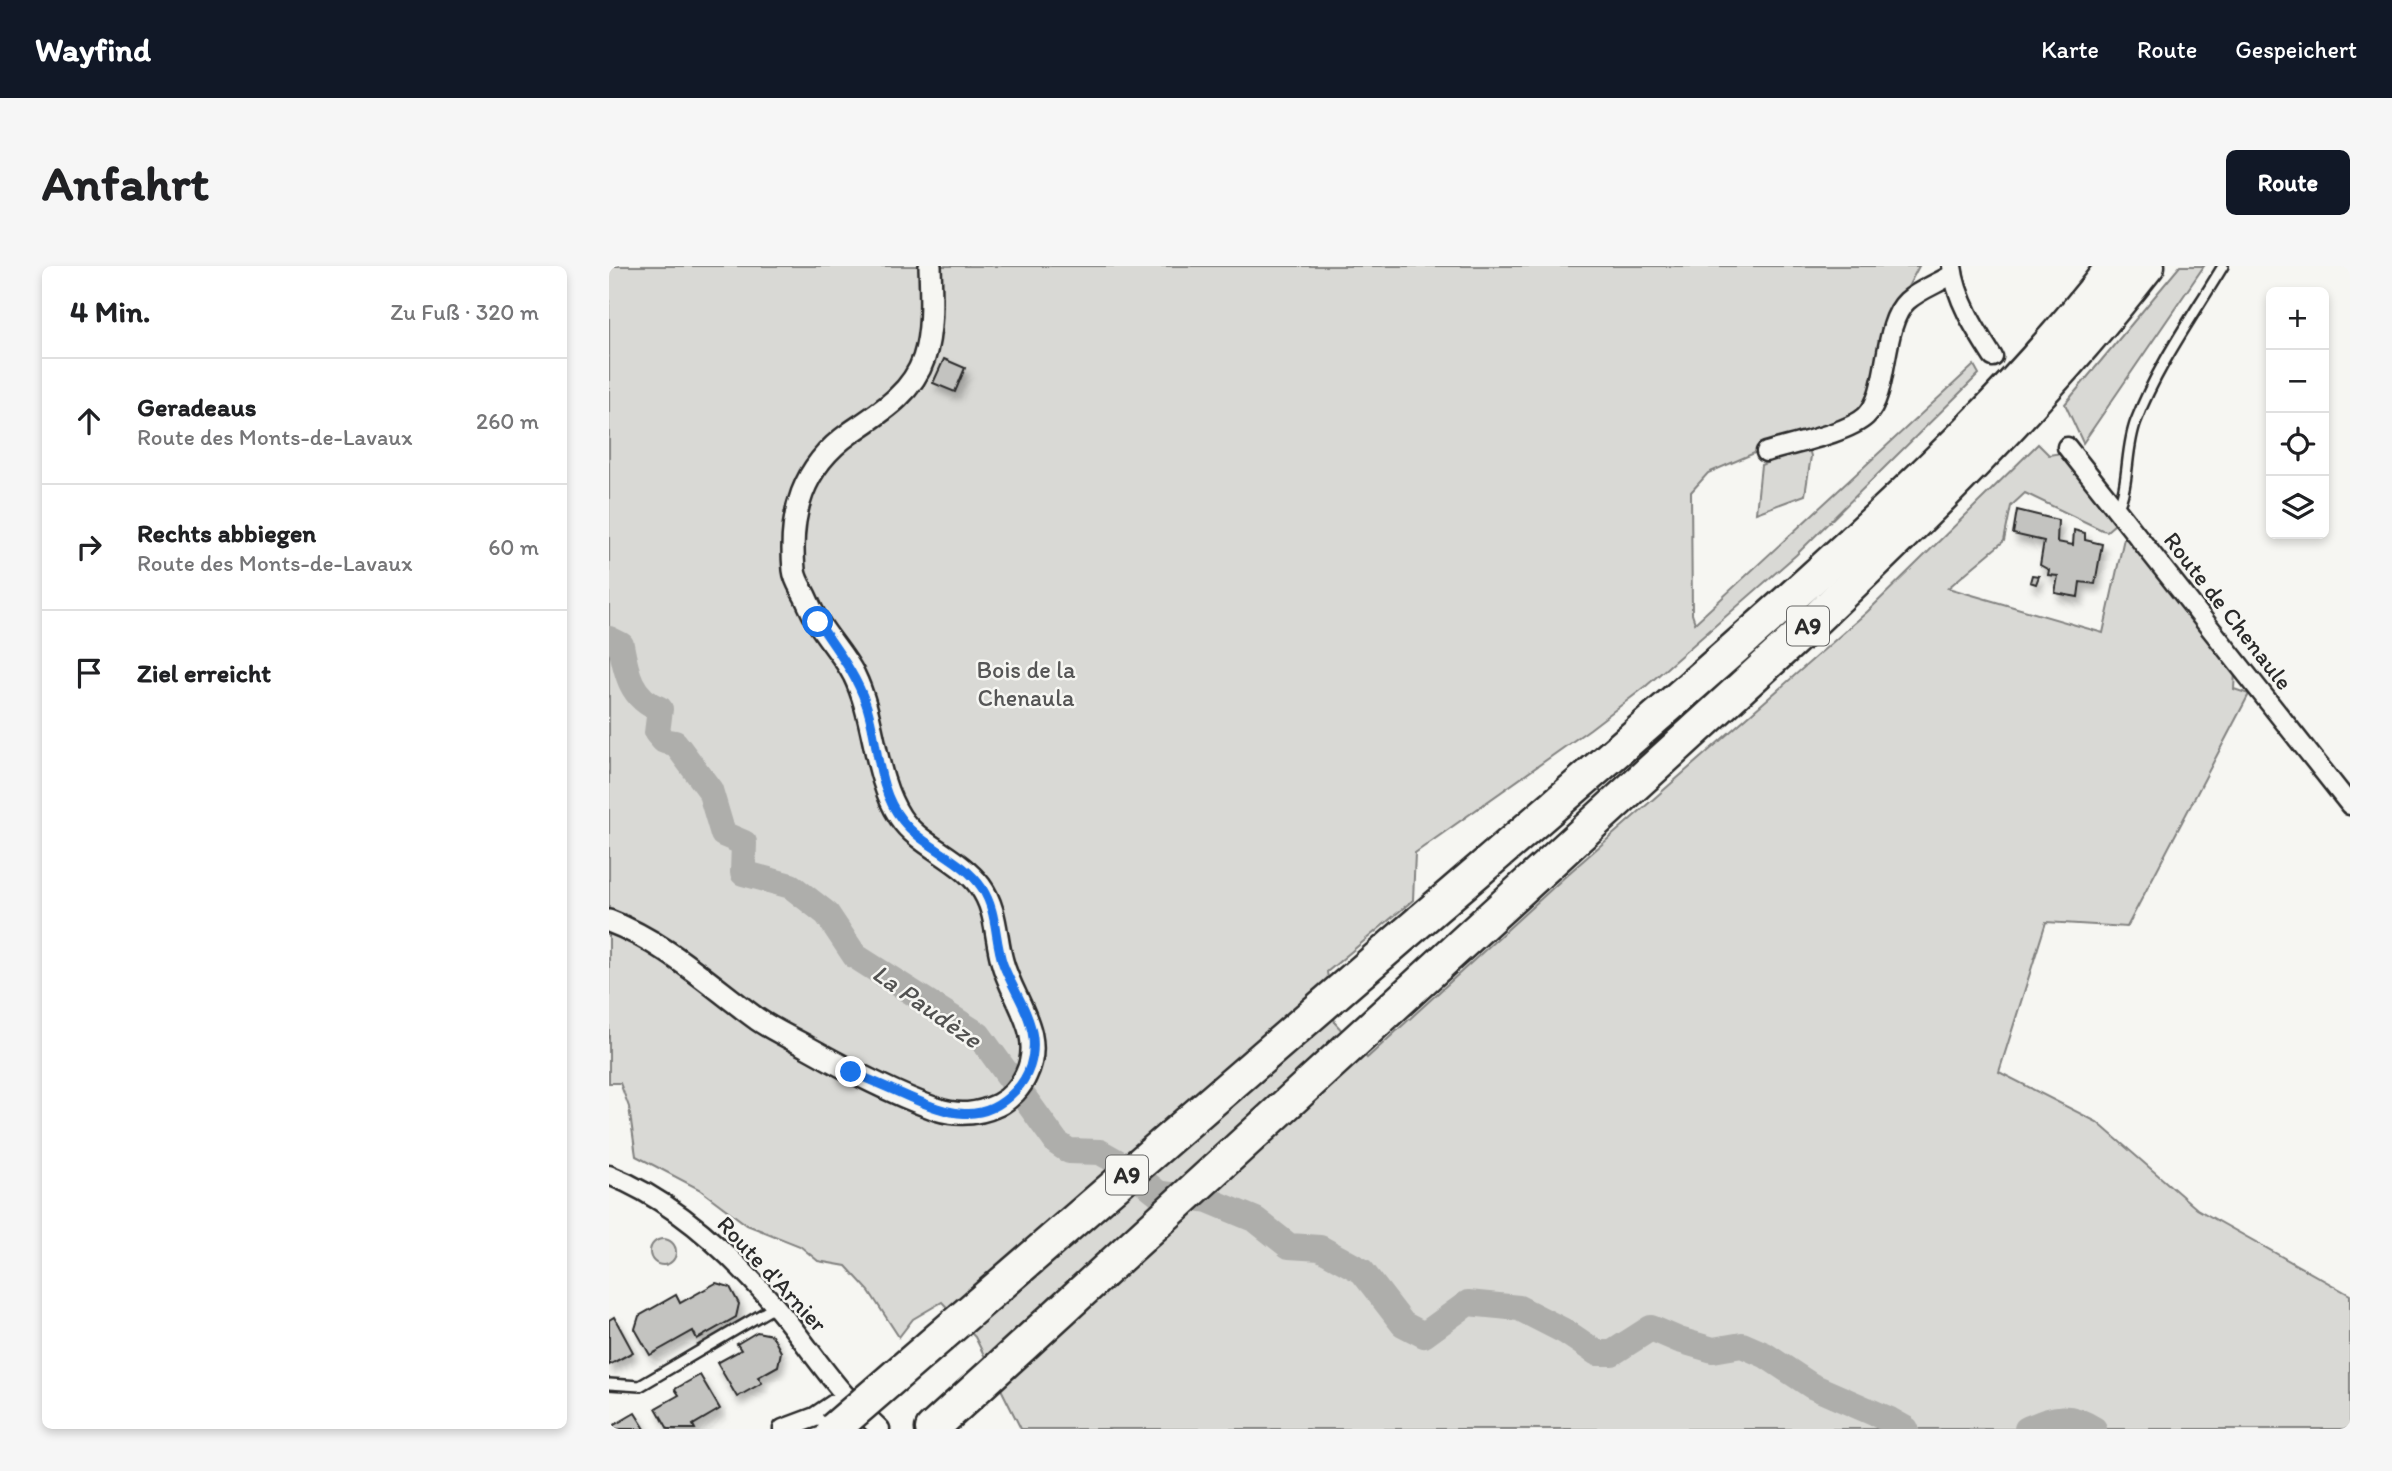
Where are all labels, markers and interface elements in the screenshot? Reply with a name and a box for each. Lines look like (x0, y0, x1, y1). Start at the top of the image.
text: Wayfind (35, 30, 151, 69)
text: Karte (2041, 35, 2099, 64)
text: Route (2137, 35, 2197, 64)
text: Gespeichert (2235, 35, 2357, 64)
button: Route (2226, 150, 2350, 215)
text: Anfahrt (42, 153, 209, 212)
map controls (2266, 287, 2329, 539)
button: + (2266, 287, 2329, 350)
text: 4 Min. (70, 293, 150, 330)
text: Zu Fuß · 320 m (390, 298, 539, 326)
button: − (2266, 350, 2329, 413)
text: Geradeaus (137, 391, 256, 423)
icon: ahead (70, 402, 108, 440)
text: 260 m (476, 407, 539, 435)
button: locate (2266, 413, 2329, 476)
text: Route des Monts-de-Lavaux (137, 423, 412, 451)
button: layers (2266, 476, 2329, 539)
text: Rechts abbiegen (137, 517, 316, 549)
street label: Route de Chenaule (2158, 526, 2299, 695)
icon: right (70, 528, 108, 566)
text: 60 m (488, 533, 539, 561)
text: Route des Monts-de-Lavaux (137, 549, 412, 577)
route start (802, 606, 833, 637)
road number: A9 (1787, 606, 1829, 646)
icon: arrive (70, 654, 108, 692)
park label: Bois de la Chenaula (976, 655, 1076, 712)
text: Ziel erreicht (137, 657, 271, 689)
water label: La Paudèze (866, 957, 989, 1056)
route end (835, 1056, 866, 1087)
road number: A9 (1106, 1156, 1148, 1194)
street label: Route d'Arnier (711, 1210, 833, 1338)

